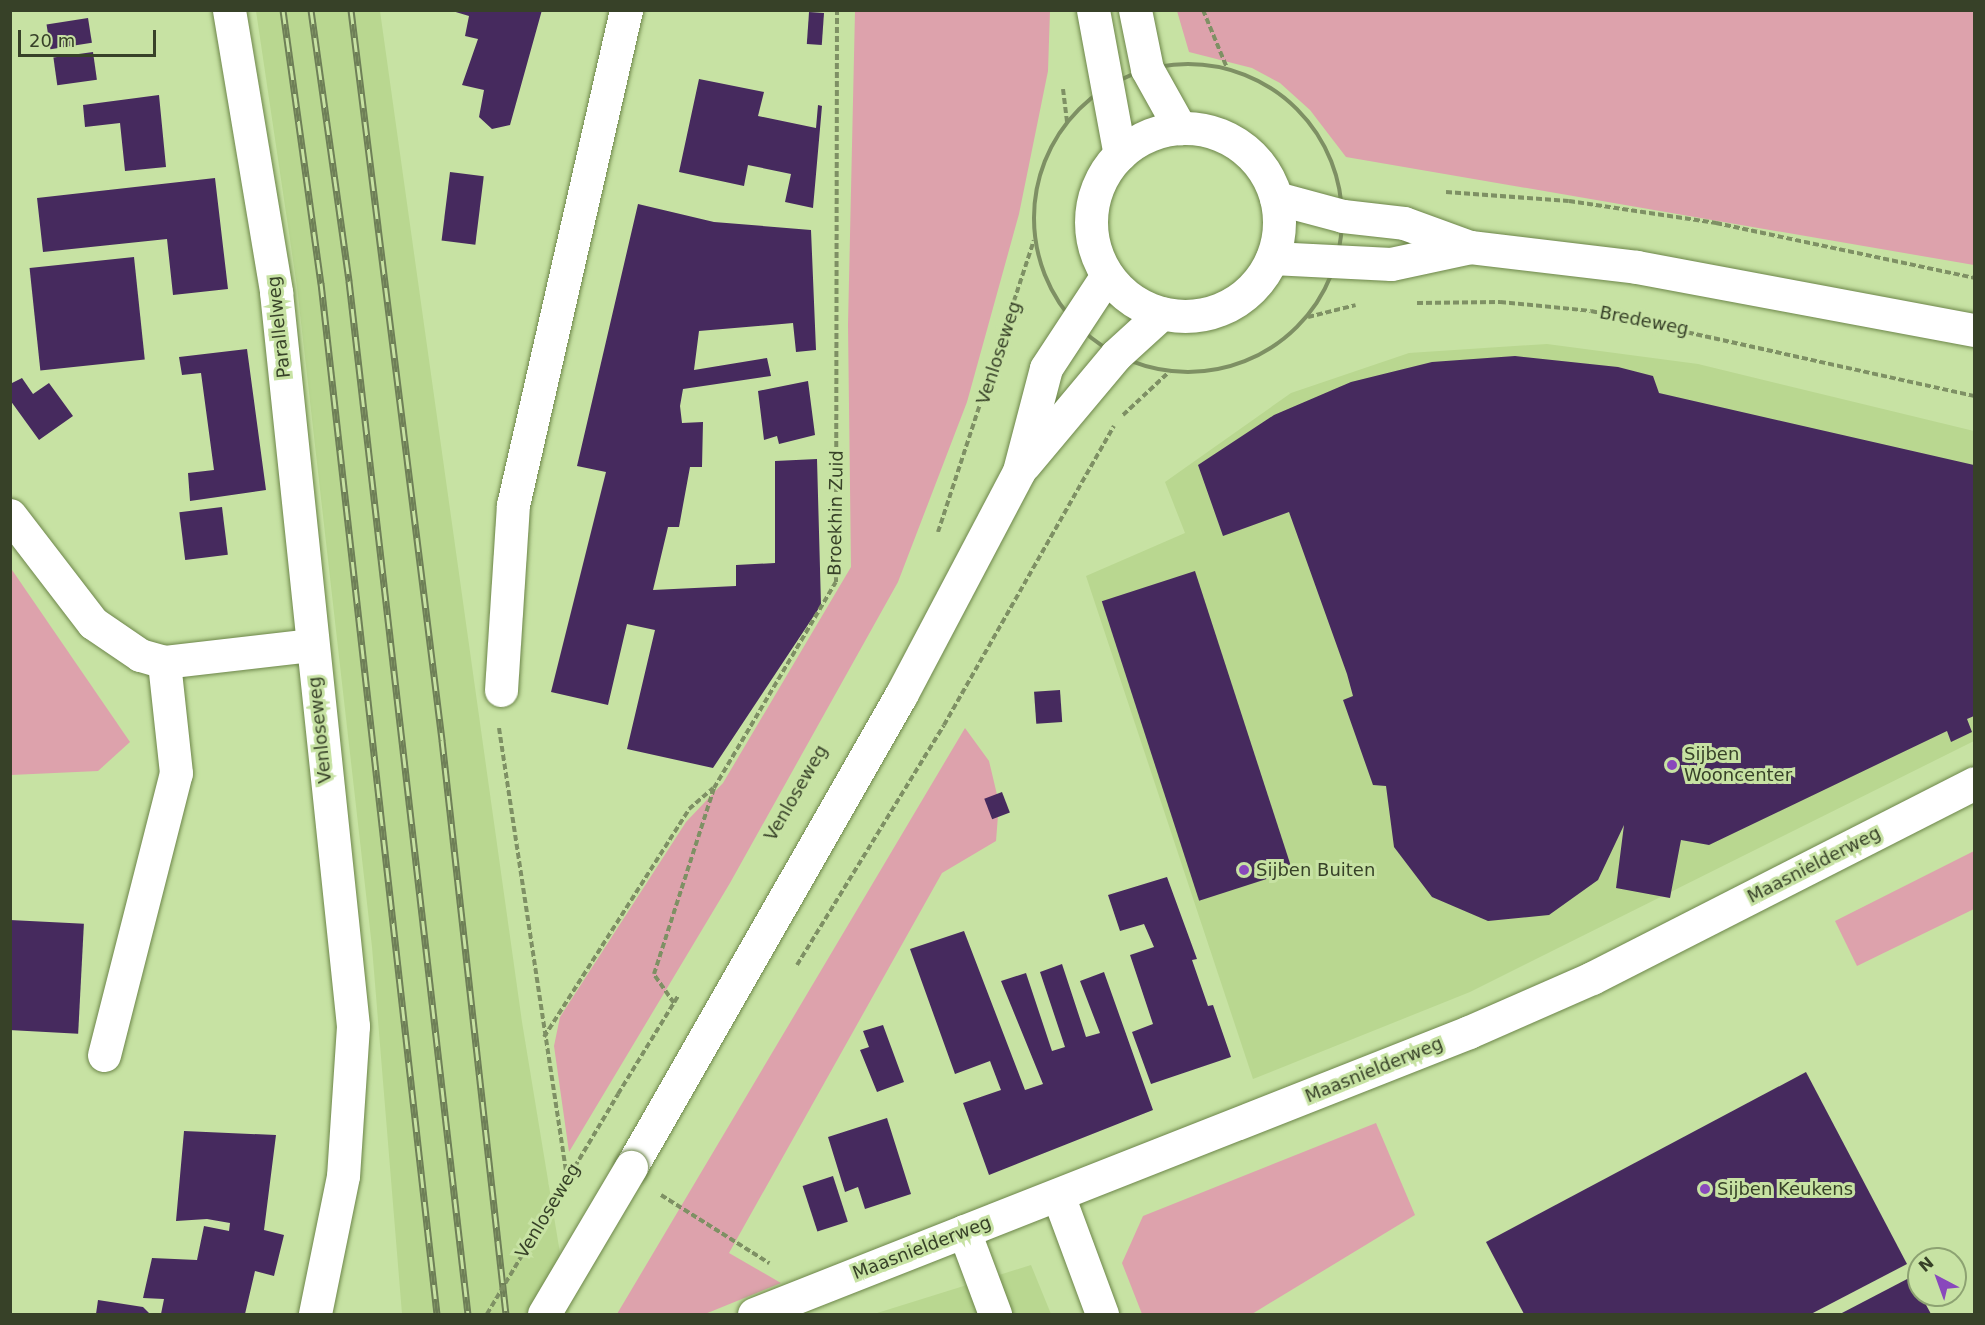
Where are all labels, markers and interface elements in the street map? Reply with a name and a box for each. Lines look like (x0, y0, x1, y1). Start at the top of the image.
scale bar (21, 18, 159, 56)
text: 20 m (29, 30, 75, 51)
street label: Parallelweg (263, 275, 295, 379)
street label: Venloseweg (972, 299, 1026, 407)
street label: Bredeweg (1598, 302, 1690, 340)
street label: Broekhin Zuid (824, 450, 848, 576)
street label: Venloseweg (304, 676, 336, 784)
street label: Venloseweg (760, 741, 832, 845)
place label: Sijben Wooncenter (1684, 744, 1792, 786)
marker: Sijben Wooncenter (1665, 758, 1679, 772)
street label: Maasnielderweg (1744, 822, 1884, 908)
place label: Sijben Buiten (1256, 859, 1375, 881)
marker: Sijben Buiten (1237, 863, 1251, 877)
street label: Maasnielderweg (1302, 1033, 1446, 1107)
street label: Venloseweg (511, 1160, 585, 1262)
place label: Sijben Keukens (1717, 1178, 1853, 1200)
marker: Sijben Keukens (1698, 1182, 1712, 1196)
street label: Maasnielderweg (850, 1212, 994, 1284)
north arrow (1907, 1247, 1967, 1307)
text: N (1915, 1253, 1937, 1276)

